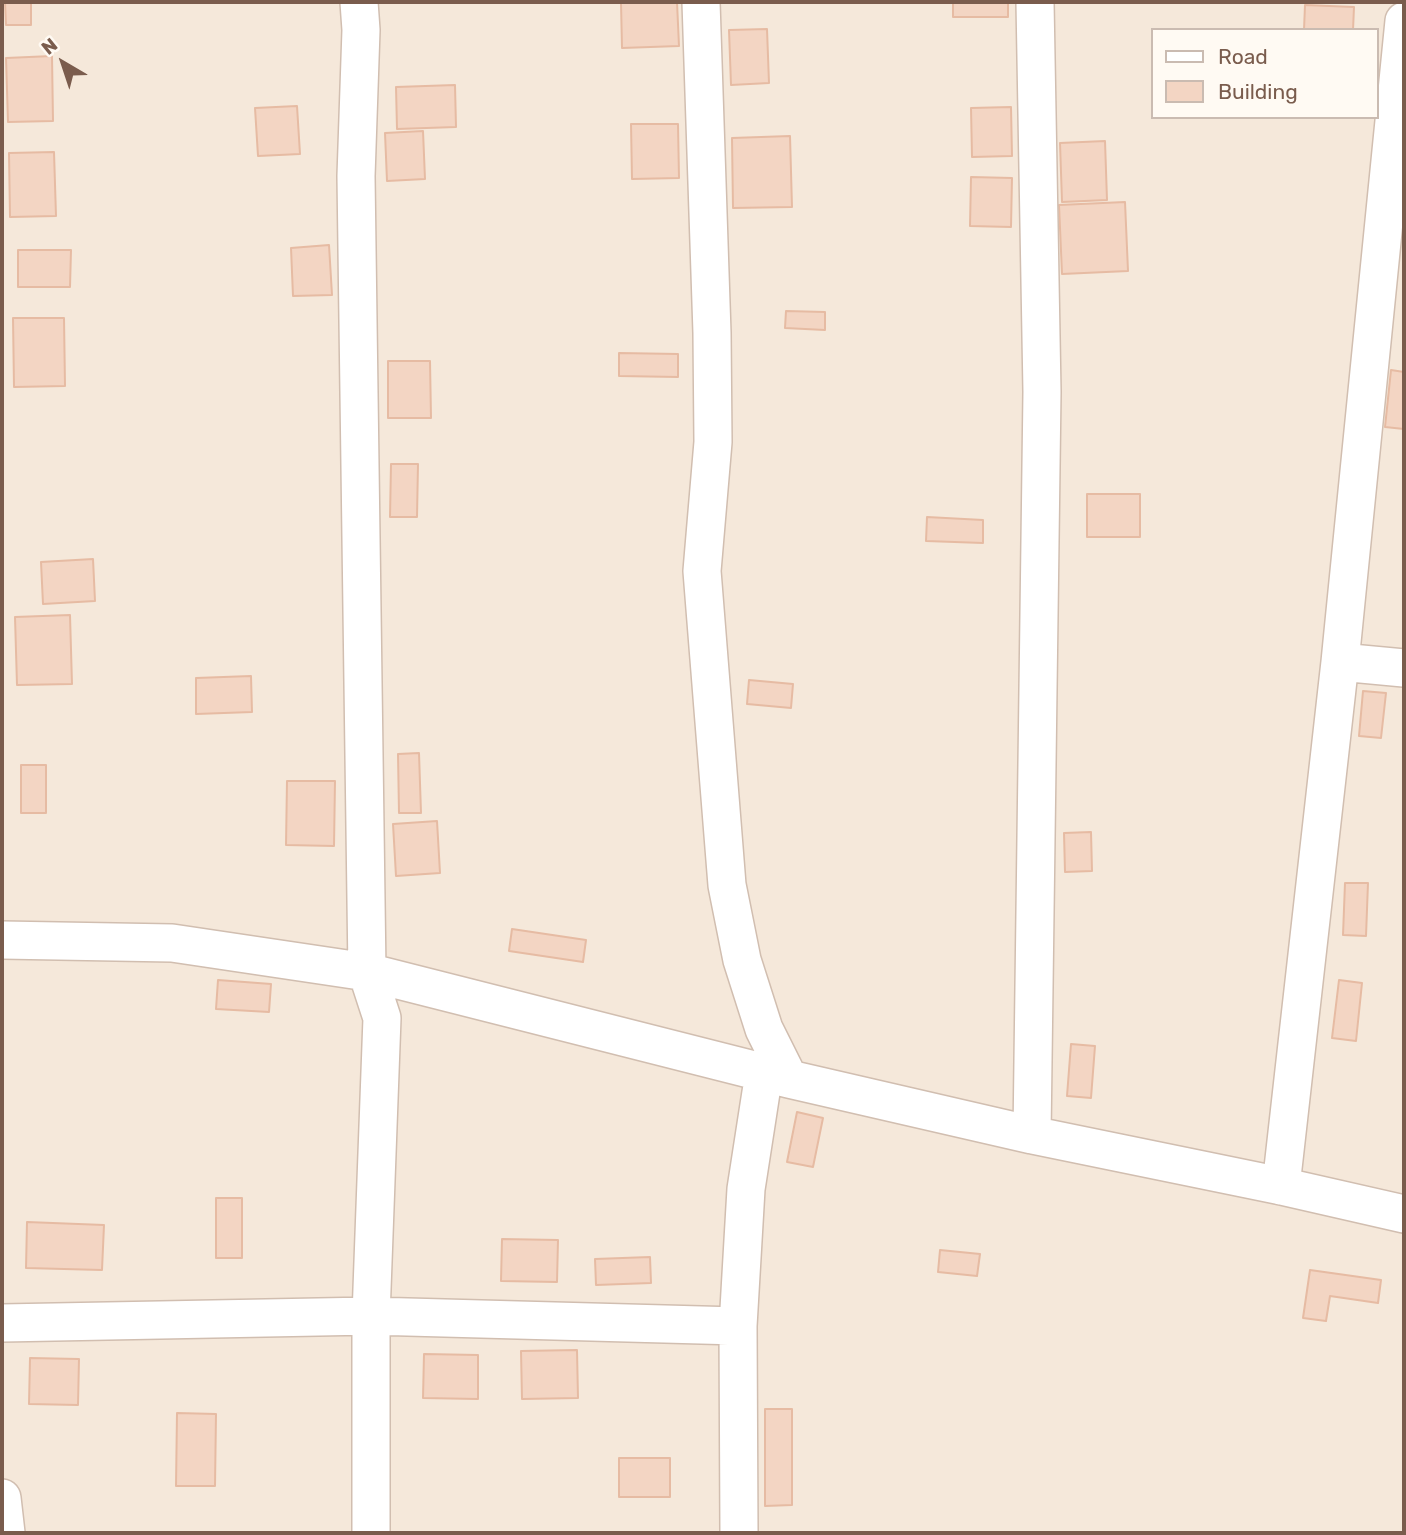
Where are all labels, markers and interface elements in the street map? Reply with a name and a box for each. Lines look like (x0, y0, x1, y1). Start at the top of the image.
north arrow (28, 28, 98, 98)
legend (1150, 28, 1378, 119)
text: N (37, 33, 62, 60)
text: Road (1218, 44, 1268, 69)
text: Building (1218, 79, 1298, 104)

